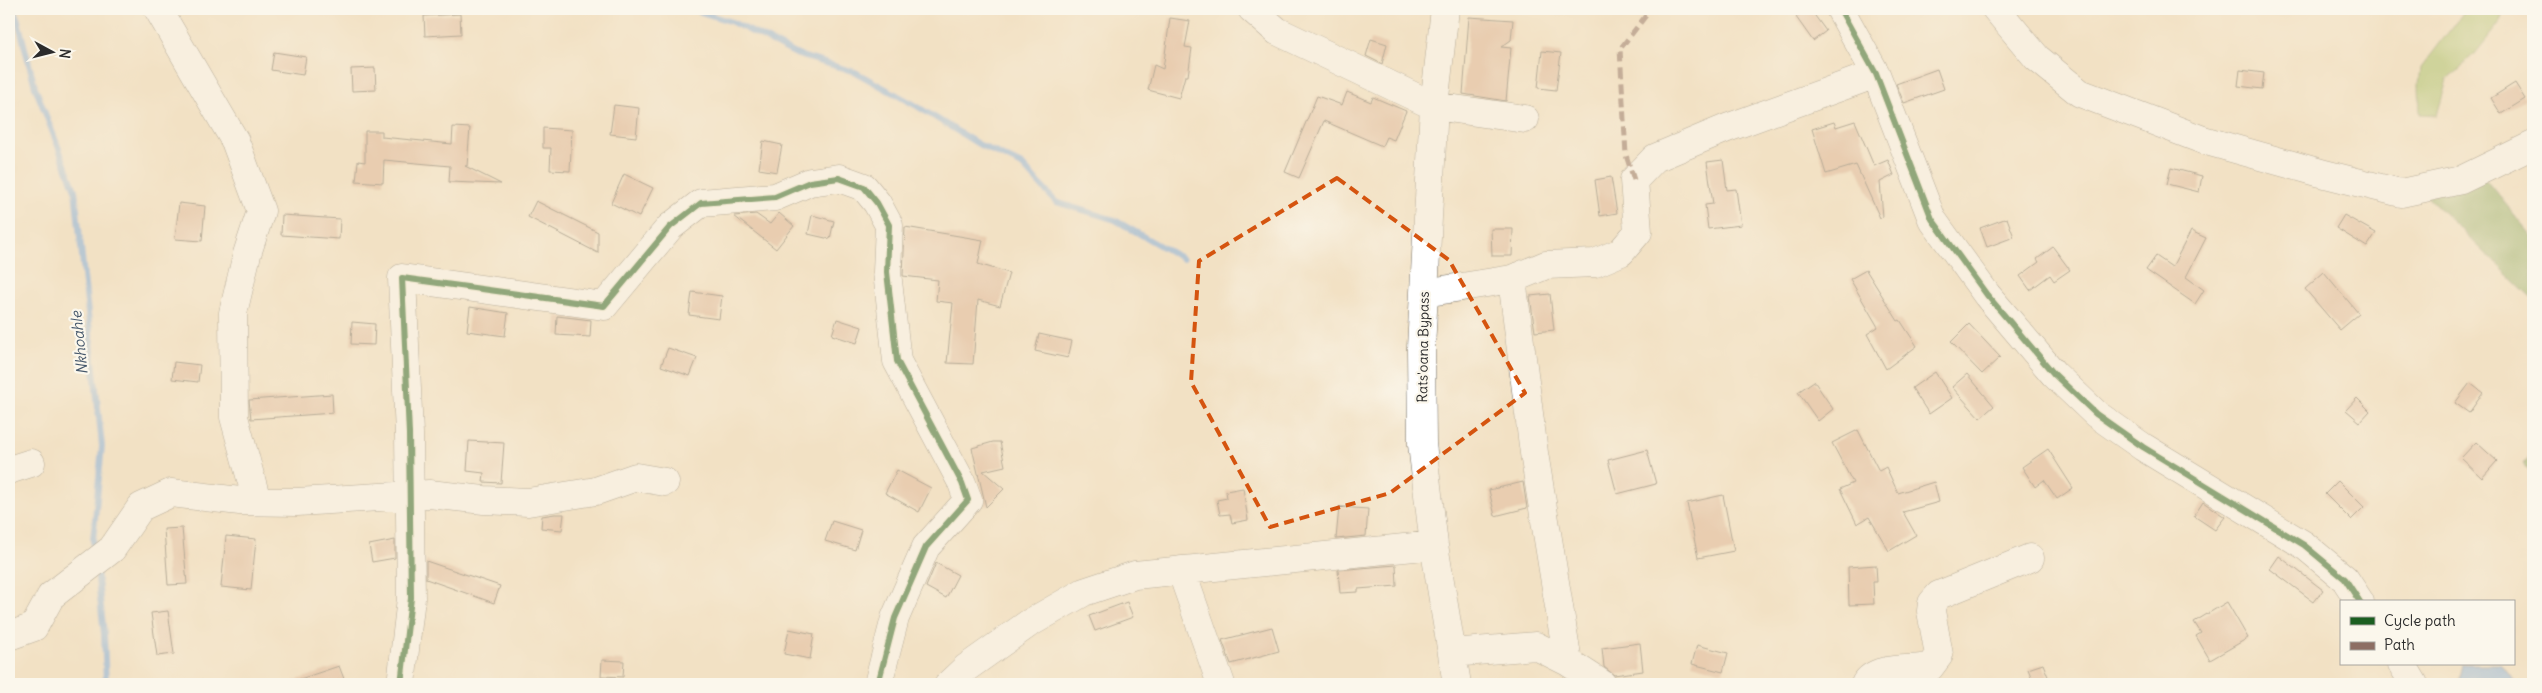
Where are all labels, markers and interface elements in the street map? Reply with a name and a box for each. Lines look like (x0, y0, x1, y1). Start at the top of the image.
north arrow (28, 28, 78, 78)
text: N (55, 48, 74, 59)
street label: Rats'oana Bypass (1413, 291, 1433, 403)
water label: Nkhoahle (66, 309, 92, 376)
legend (2340, 600, 2514, 666)
text: Cycle path (2384, 611, 2456, 630)
text: Path (2384, 635, 2415, 654)

